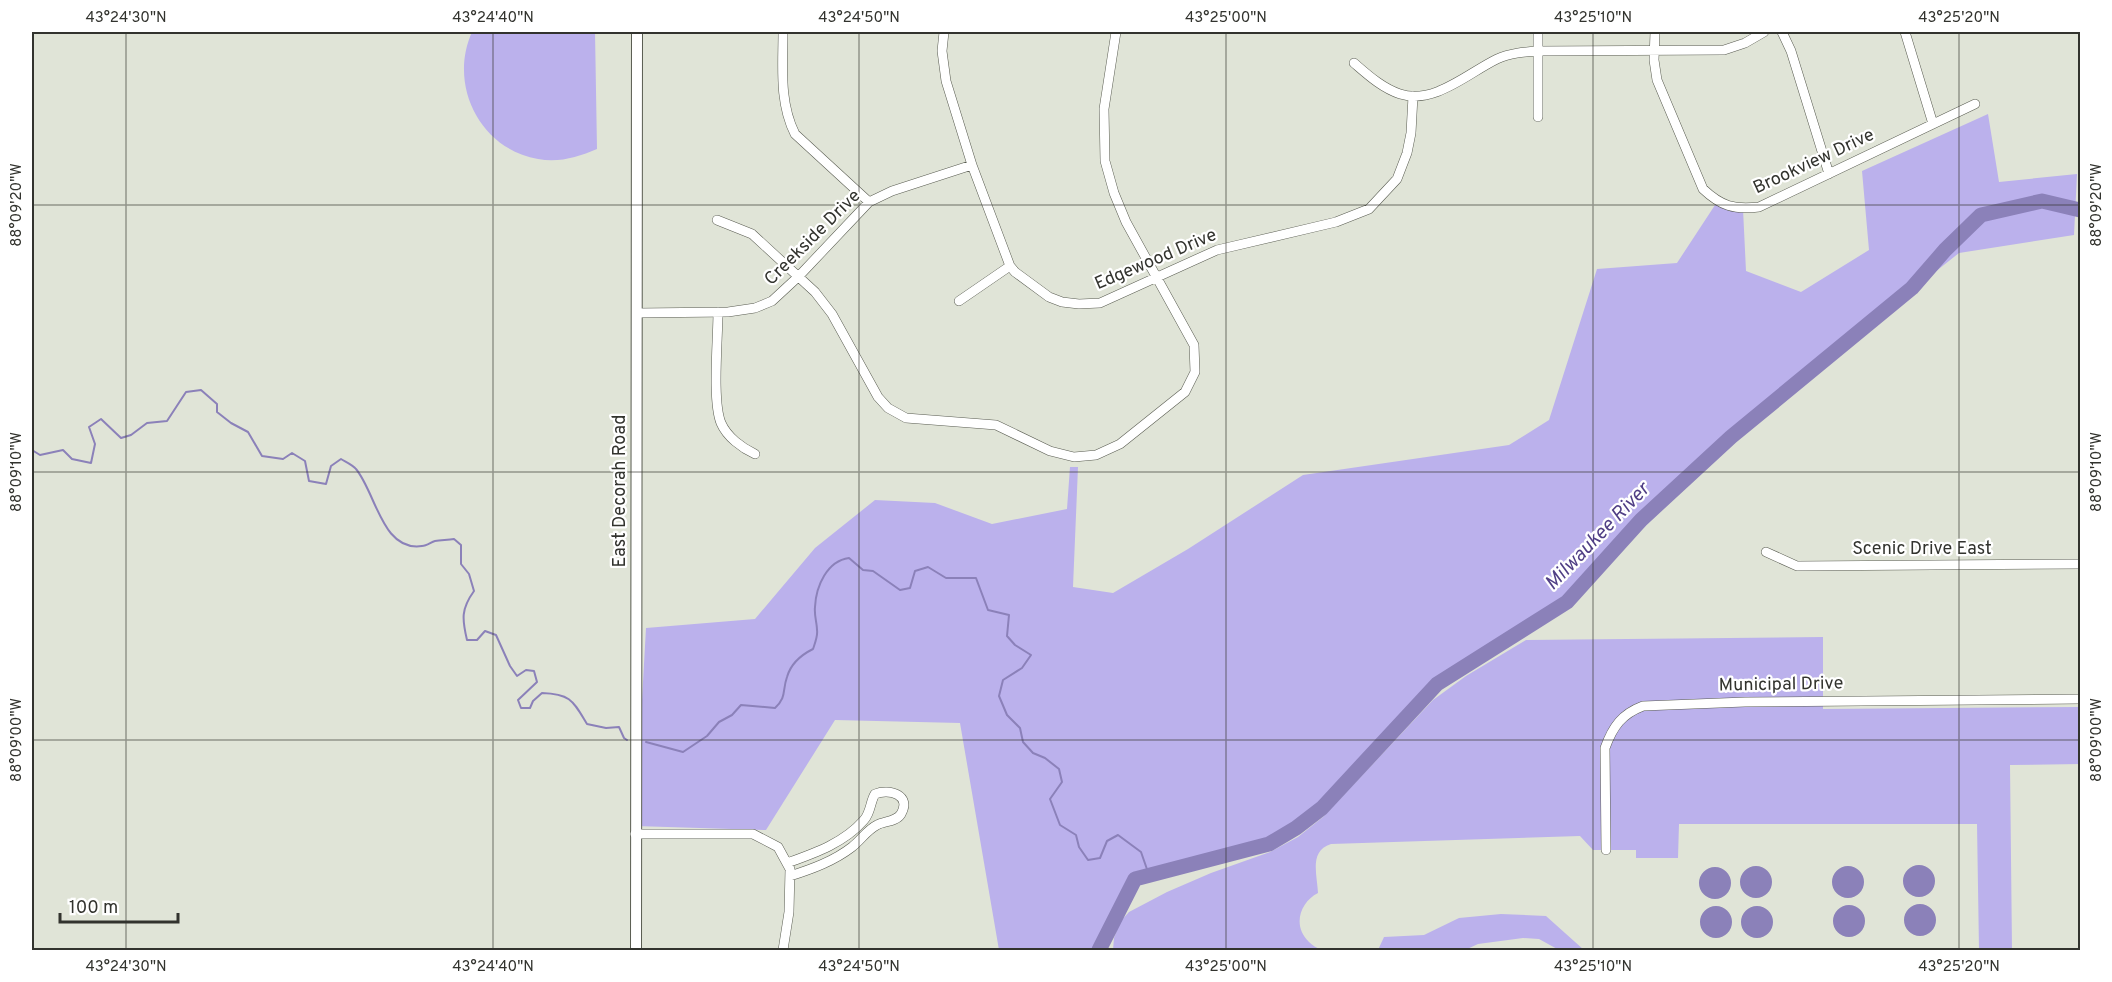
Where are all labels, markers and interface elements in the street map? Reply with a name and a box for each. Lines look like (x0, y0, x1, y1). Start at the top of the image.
text: 43°24'30"N (85, 9, 167, 28)
text: 43°24'40"N (452, 9, 534, 28)
text: 43°24'50"N (818, 9, 900, 28)
text: 43°25'00"N (1185, 9, 1267, 28)
text: 43°25'10"N (1554, 9, 1632, 28)
text: 43°25'20"N (1918, 9, 2000, 28)
street label: Brookview Drive (1750, 124, 1878, 200)
text: 88°09'20"W (8, 163, 27, 247)
text: 88°09'20"W (2088, 163, 2107, 247)
street label: Creekside Drive (760, 185, 866, 291)
street label: Edgewood Drive (1092, 224, 1220, 296)
street label: East Decorah Road (609, 415, 632, 567)
text: 88°09'10"W (8, 432, 27, 512)
text: 88°09'10"W (2088, 432, 2107, 512)
water label: Milwaukee River (1540, 476, 1657, 597)
street label: Scenic Drive East (1852, 538, 1992, 561)
street label: Municipal Drive (1719, 672, 1843, 698)
text: 88°09'00"W (8, 698, 27, 782)
text: 88°09'00"W (2088, 698, 2107, 782)
scale bar (60, 886, 178, 924)
text: 100 m (69, 897, 118, 920)
text: 43°24'30"N (85, 958, 167, 977)
text: 43°24'40"N (452, 958, 534, 977)
text: 43°24'50"N (818, 958, 900, 977)
text: 43°25'00"N (1185, 958, 1267, 977)
text: 43°25'10"N (1554, 958, 1632, 977)
text: 43°25'20"N (1918, 958, 2000, 977)

